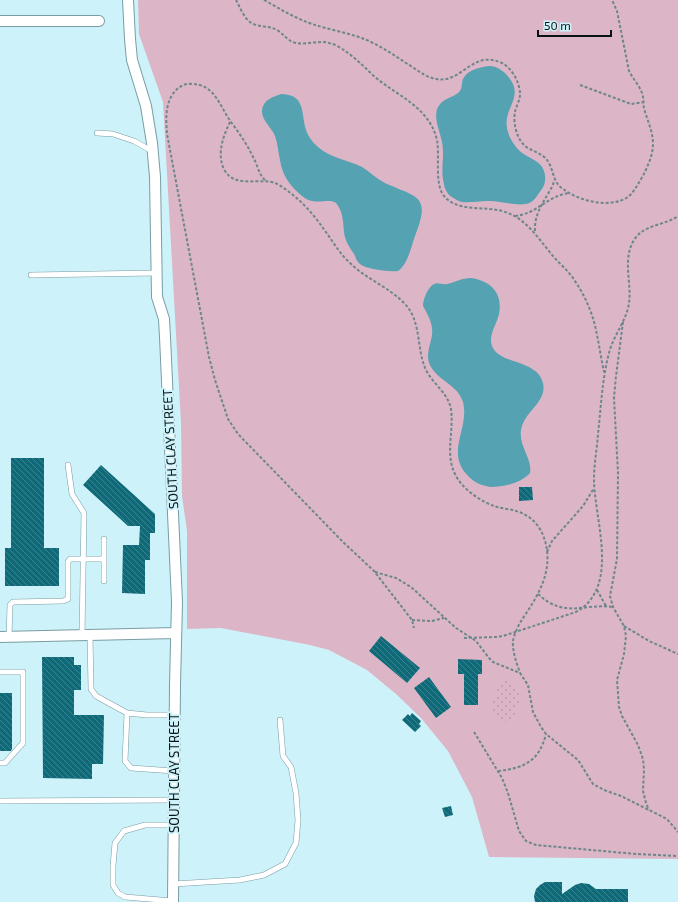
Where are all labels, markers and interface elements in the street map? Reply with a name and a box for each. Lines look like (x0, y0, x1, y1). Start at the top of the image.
scale bar (538, 12, 611, 38)
text: 50 m (544, 18, 571, 32)
street label: SOUTH CLAY STREET (159, 388, 181, 509)
street label: SOUTH CLAY STREET (166, 712, 182, 833)

